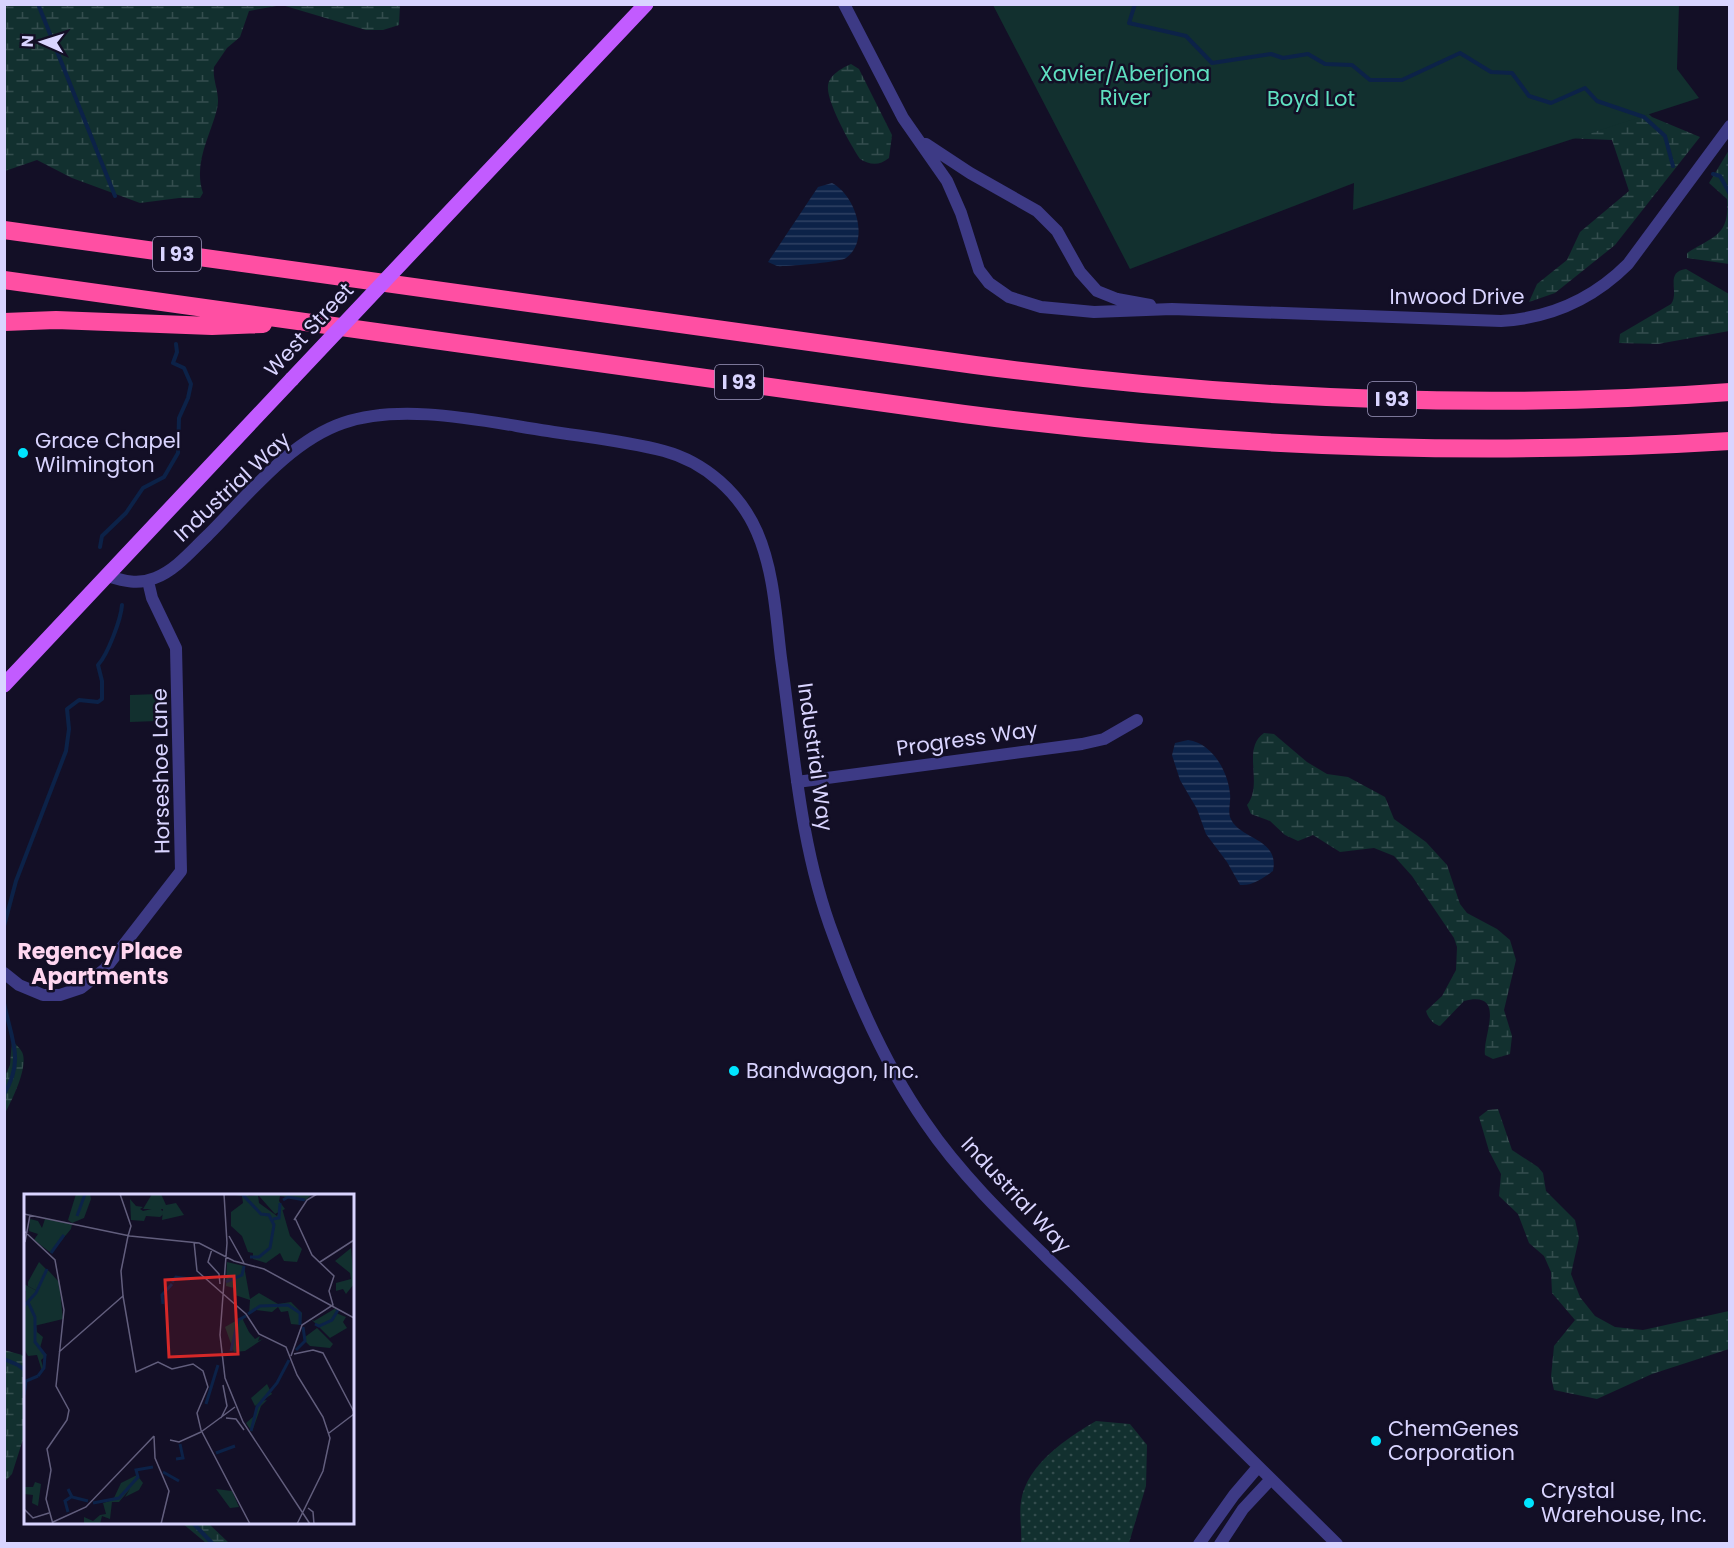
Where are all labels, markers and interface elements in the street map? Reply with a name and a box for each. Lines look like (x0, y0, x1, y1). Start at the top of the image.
north arrow (12, 12, 72, 72)
text: N (16, 35, 39, 48)
park label: Xavier/Aberjona River (1040, 59, 1210, 112)
park label: Boyd Lot (1267, 84, 1355, 113)
road number: I 93 (153, 237, 201, 271)
street label: West Street (257, 276, 360, 383)
street label: Inwood Drive (1389, 282, 1525, 311)
road number: I 93 (715, 365, 763, 399)
road number: I 93 (1368, 382, 1416, 416)
street label: Industrial Way (167, 425, 296, 548)
place label: Grace Chapel Wilmington (35, 426, 181, 479)
marker: Grace Chapel Wilmington (16, 446, 30, 460)
street label: Industrial Way (791, 681, 840, 833)
street label: Horseshoe Lane (145, 688, 176, 854)
street label: Progress Way (894, 714, 1040, 763)
district label: Regency Place Apartments (17, 936, 183, 992)
place label: Bandwagon, Inc. (746, 1056, 919, 1085)
marker: Bandwagon, Inc. (727, 1064, 741, 1078)
street label: Industrial Way (955, 1130, 1078, 1259)
inset map (24, 1194, 354, 1524)
place label: ChemGenes Corporation (1388, 1414, 1519, 1467)
marker: ChemGenes Corporation (1369, 1434, 1383, 1448)
place label: Crystal Warehouse, Inc. (1541, 1476, 1706, 1529)
marker: Crystal Warehouse, Inc. (1522, 1496, 1536, 1510)

